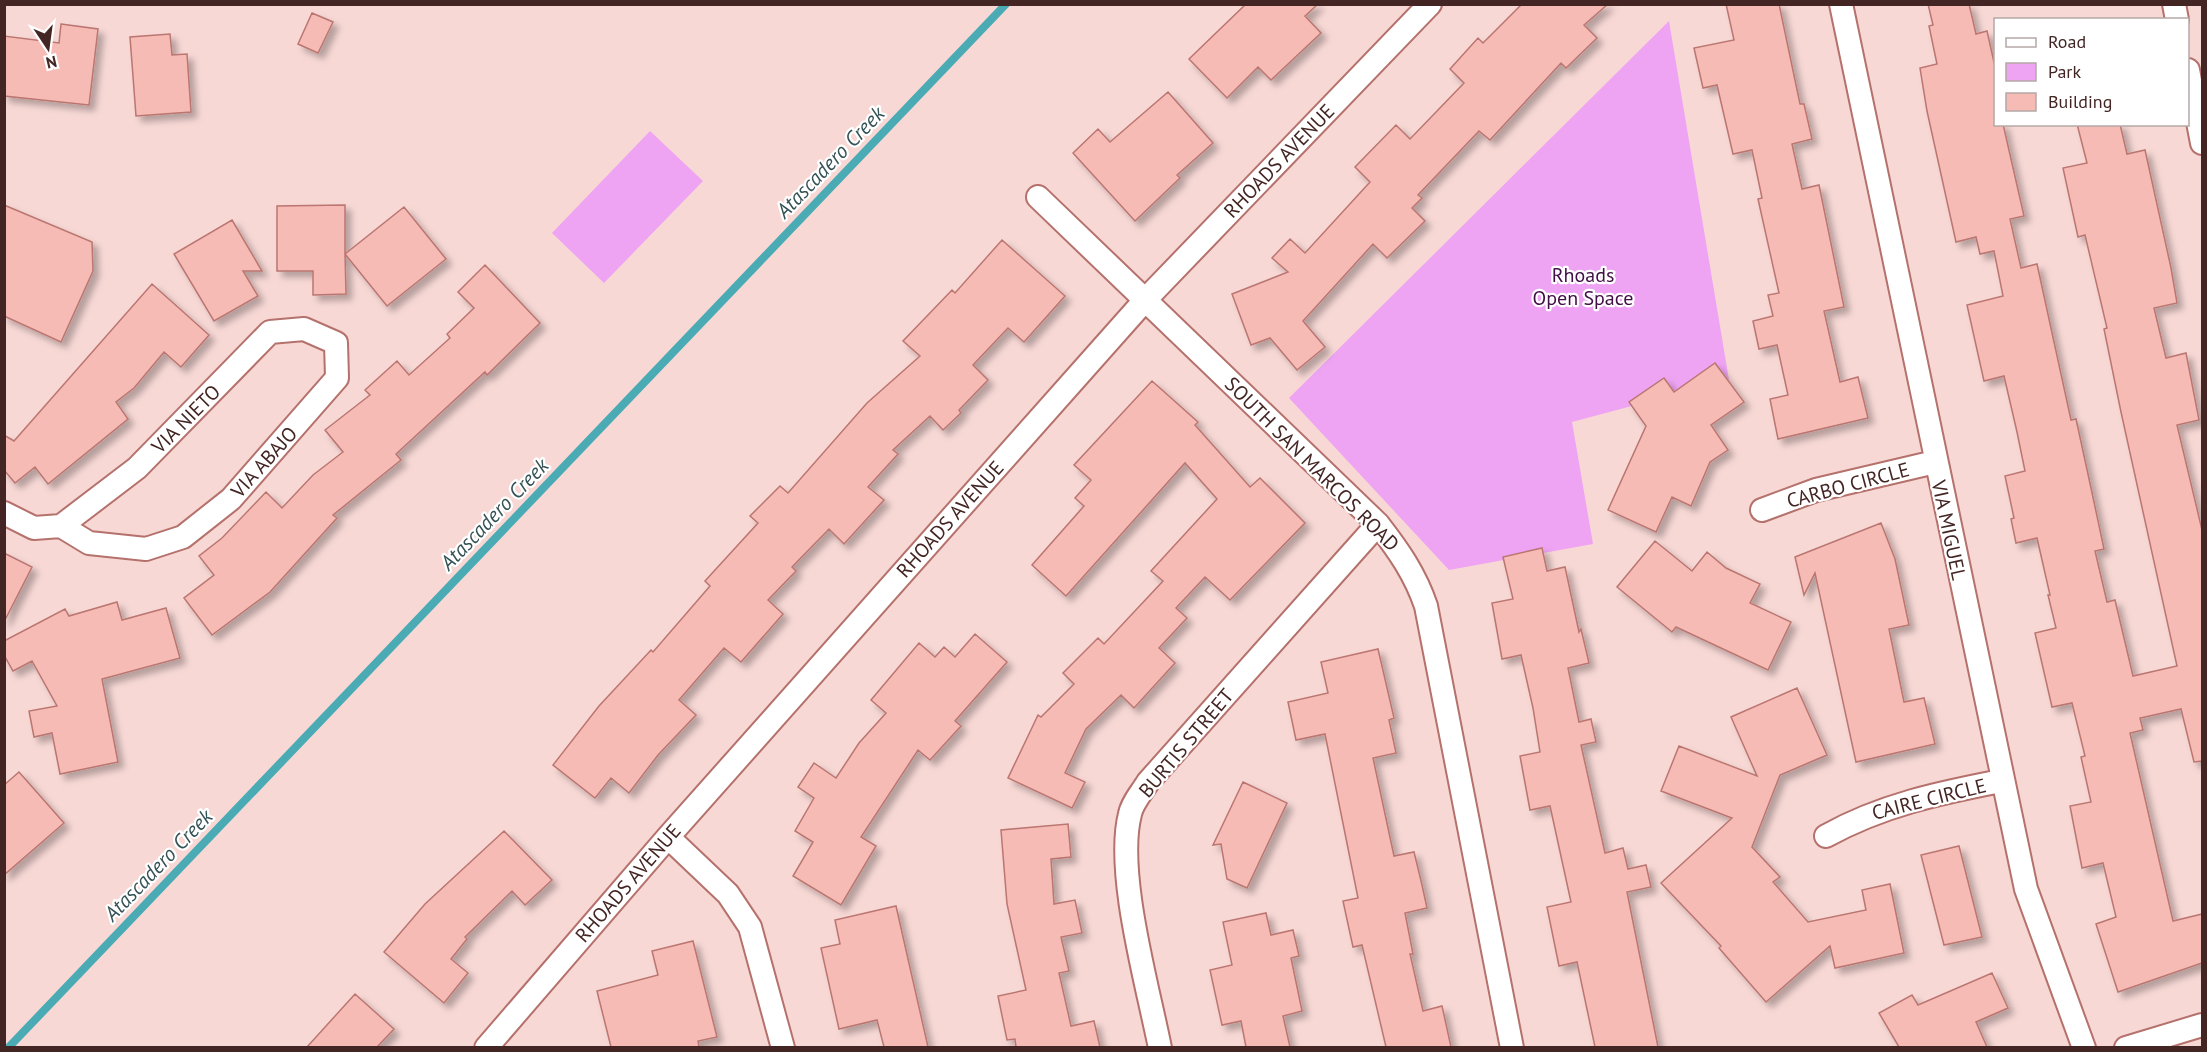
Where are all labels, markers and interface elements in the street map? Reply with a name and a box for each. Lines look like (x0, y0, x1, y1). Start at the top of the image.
north arrow (18, 18, 78, 78)
legend (1994, 18, 2189, 126)
text: Road (2048, 30, 2086, 53)
text: N (44, 52, 59, 74)
text: Park (2048, 60, 2081, 83)
text: Building (2048, 90, 2112, 113)
street label: RHOADS AVENUE (1218, 98, 1340, 224)
water label: Atascadero Creek (769, 99, 891, 224)
park label: Rhoads Open Space (1532, 262, 1634, 311)
street label: SOUTH SAN MARCOS ROAD (1219, 371, 1405, 557)
street label: VIA NIETO (145, 379, 226, 460)
street label: VIA ABAJO (224, 421, 303, 504)
water label: Atascadero Creek (433, 451, 555, 576)
street label: RHOADS AVENUE (891, 455, 1009, 583)
street label: CARBO CIRCLE (1784, 456, 1912, 514)
street label: VIA MIGUEL (1926, 477, 1972, 582)
street label: BURTIS STREET (1133, 683, 1239, 803)
street label: CAIRE CIRCLE (1869, 772, 1989, 826)
water label: Atascadero Creek (97, 802, 219, 927)
street label: RHOADS AVENUE (569, 818, 687, 948)

